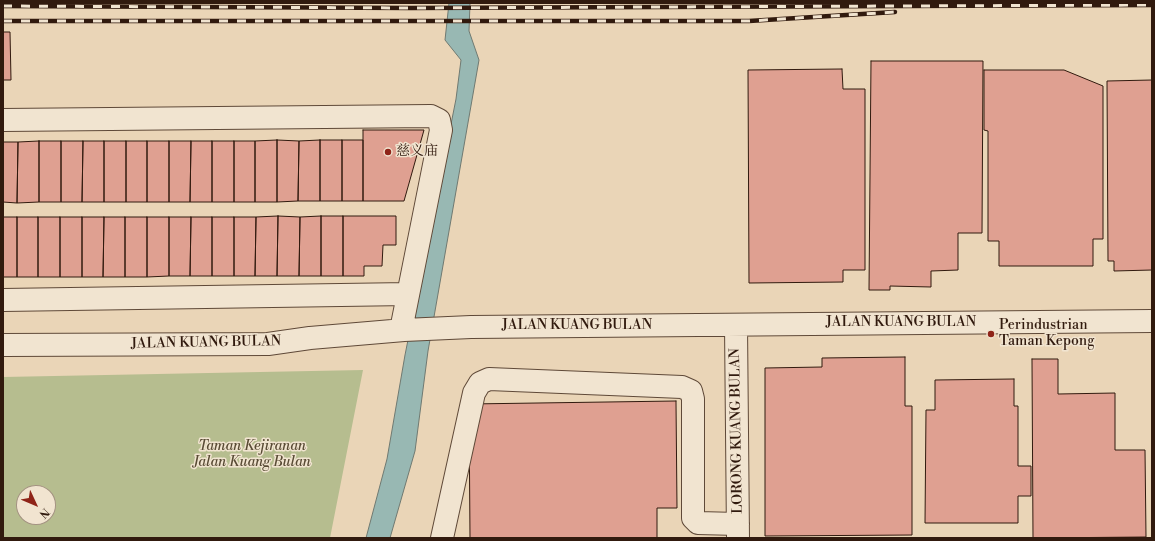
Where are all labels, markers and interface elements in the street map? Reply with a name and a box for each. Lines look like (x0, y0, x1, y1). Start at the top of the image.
place label: 慈义庙 (396, 144, 438, 160)
marker: 慈义庙 (383, 147, 393, 157)
street label: JALAN KUANG BULAN (826, 315, 976, 331)
street label: JALAN KUANG BULAN (502, 318, 652, 334)
place label: Perindustrian Taman Kepong (999, 318, 1094, 350)
marker: Perindustrian Taman Kepong (986, 329, 996, 339)
street label: JALAN KUANG BULAN (131, 333, 281, 353)
street label: LORONG KUANG BULAN (727, 348, 747, 514)
park label: Taman Kejiranan Jalan Kuang Bulan (193, 439, 311, 472)
north arrow (16, 485, 56, 525)
text: N (36, 505, 52, 521)

